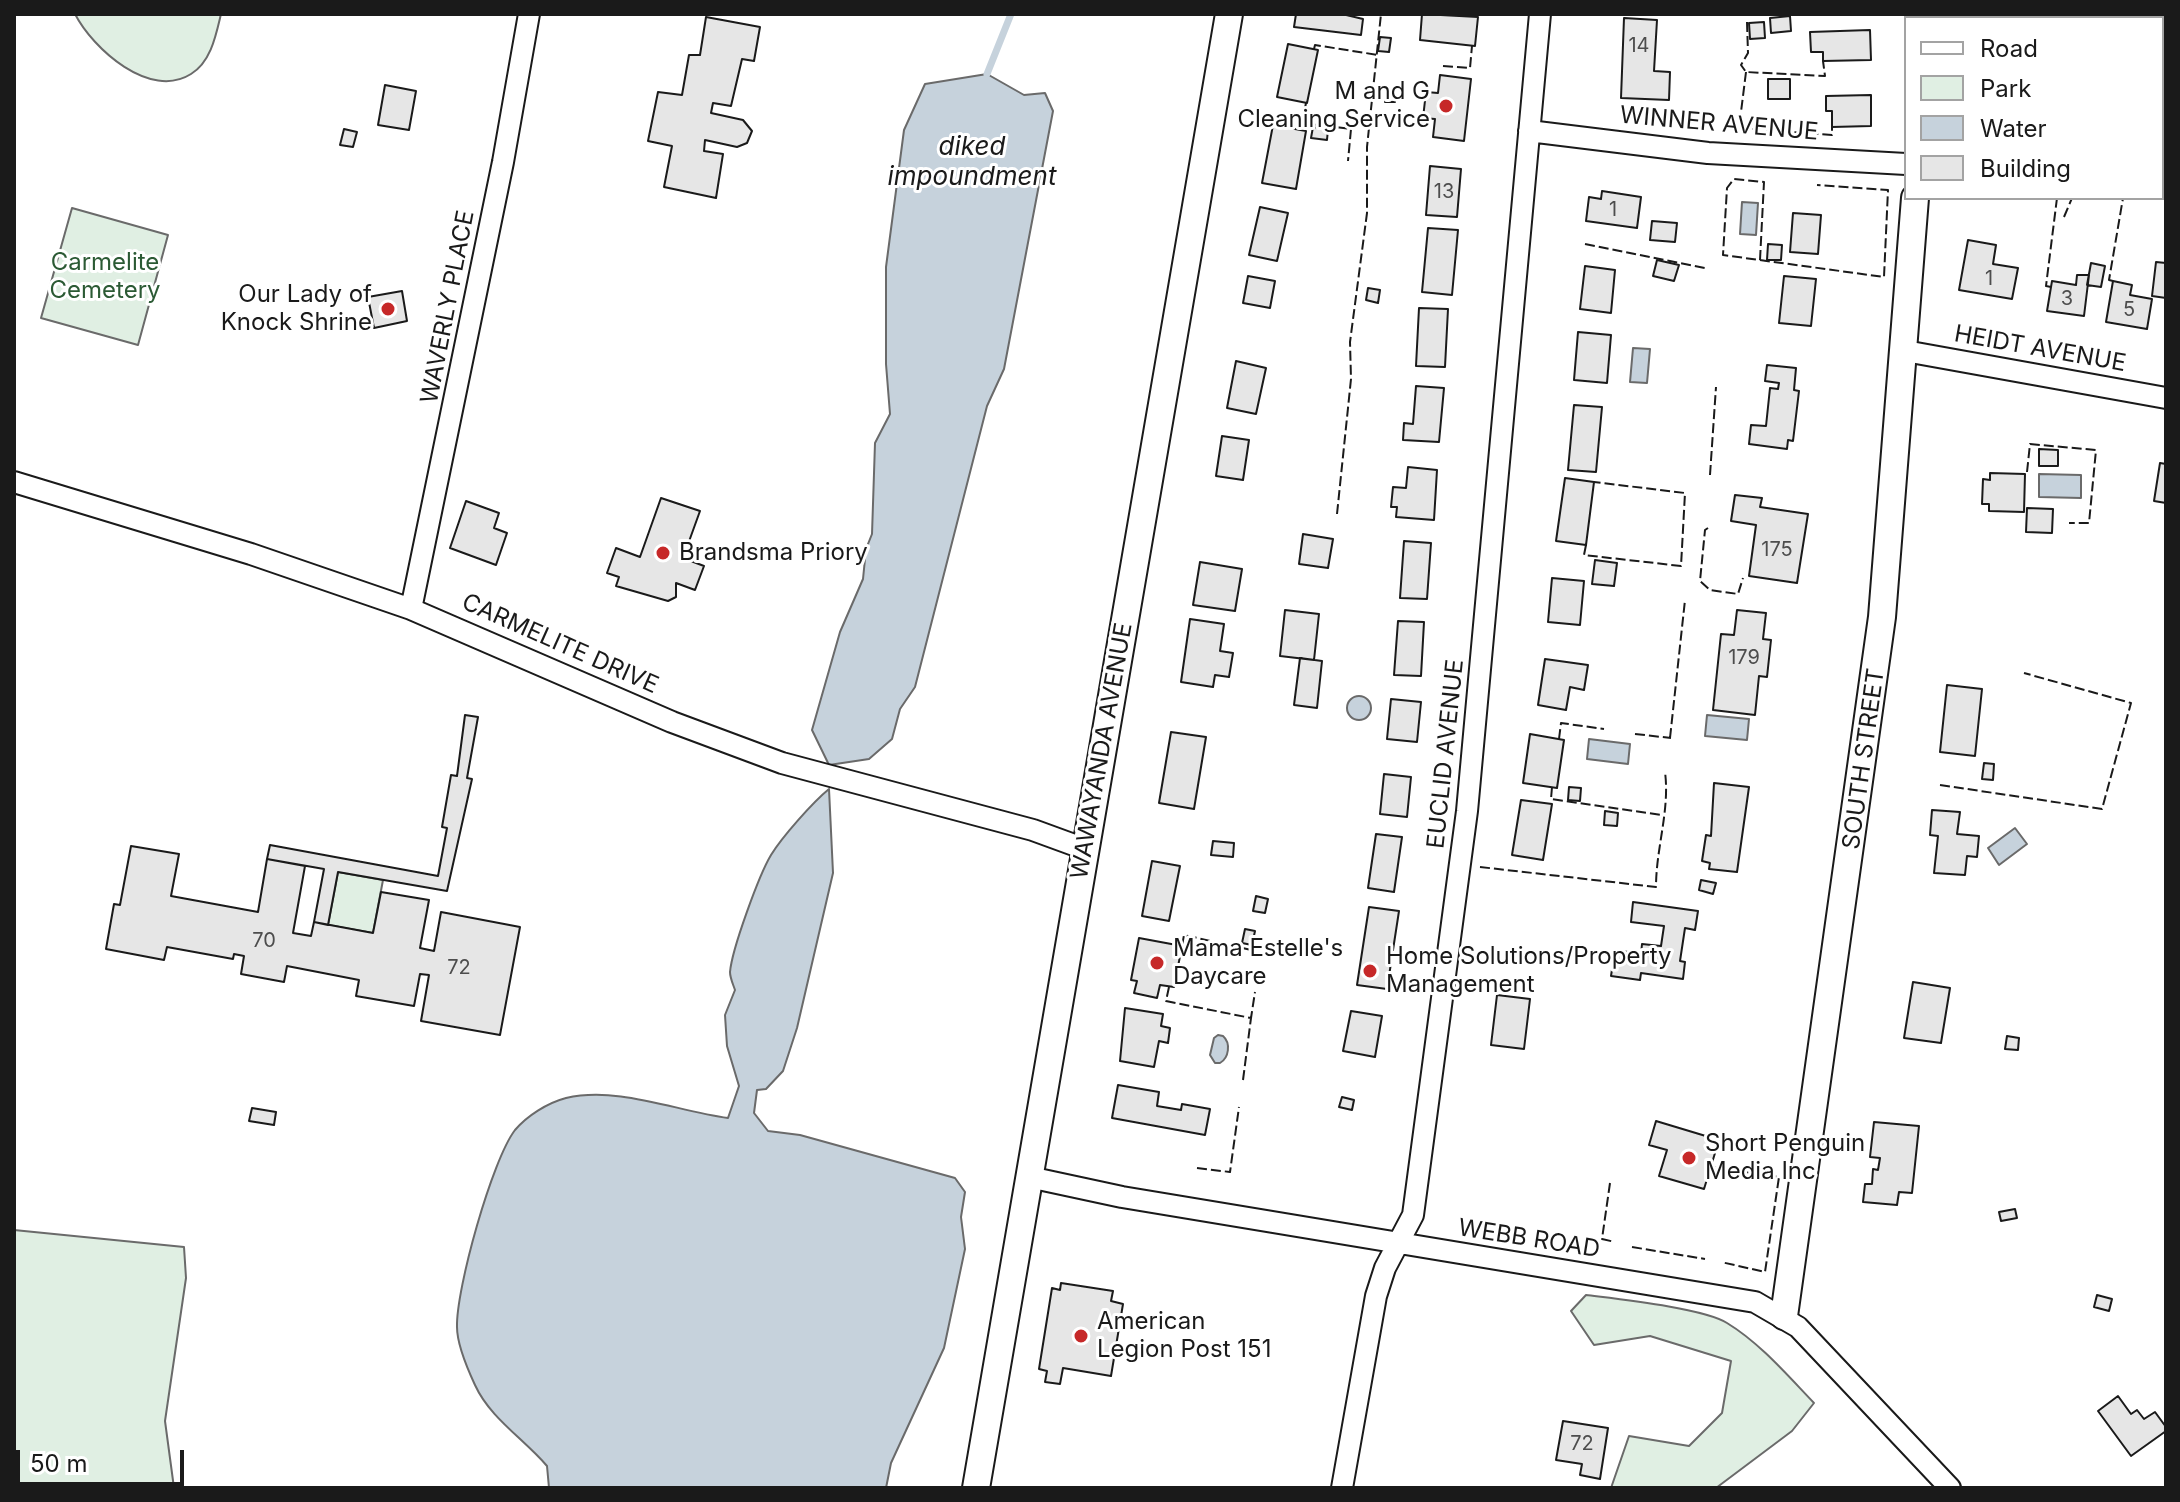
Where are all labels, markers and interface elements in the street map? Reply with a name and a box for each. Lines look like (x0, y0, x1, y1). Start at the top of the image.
legend (1904, 16, 2164, 200)
house number: 14 (1628, 34, 1650, 58)
text: Road (1980, 34, 2038, 63)
text: Park (1980, 74, 2031, 103)
place label: M and G Cleaning Service (1238, 78, 1430, 134)
marker: M and G Cleaning Service (1437, 97, 1455, 115)
street label: WINNER AVENUE (1619, 101, 1819, 147)
text: Water (1980, 114, 2047, 143)
water label: diked impoundment (888, 131, 1056, 192)
text: Building (1980, 154, 2071, 183)
house number: 13 (1434, 180, 1454, 204)
house number: 1 (1609, 198, 1617, 222)
street label: WAVERLY PLACE (415, 208, 481, 406)
park label: Carmelite Cemetery (49, 249, 161, 305)
house number: 1 (1985, 267, 1993, 291)
place label: Our Lady of Knock Shrine (221, 281, 372, 337)
house number: 3 (2061, 287, 2073, 311)
house number: 5 (2123, 298, 2135, 322)
marker: Our Lady of Knock Shrine (379, 300, 397, 318)
street label: HEIDT AVENUE (1952, 320, 2128, 378)
house number: 175 (1761, 538, 1793, 562)
place label: Brandsma Priory (679, 539, 868, 567)
marker: Brandsma Priory (654, 544, 672, 562)
street label: CARMELITE DRIVE (457, 588, 663, 700)
street label: WAWAYANDA AVENUE (1065, 621, 1139, 881)
house number: 179 (1728, 646, 1760, 670)
street label: EUCLID AVENUE (1422, 658, 1470, 850)
street label: SOUTH STREET (1837, 667, 1891, 851)
house number: 70 (252, 929, 276, 953)
place label: Mama Estelle's Daycare (1173, 935, 1343, 991)
place label: Home Solutions/Property Management (1386, 943, 1672, 999)
marker: Mama Estelle's Daycare (1148, 954, 1166, 972)
house number: 72 (447, 956, 471, 980)
marker: Home Solutions/Property Management (1361, 962, 1379, 980)
place label: Short Penguin Media Inc (1705, 1130, 1865, 1186)
marker: Short Penguin Media Inc (1680, 1149, 1698, 1167)
street label: WEBB ROAD (1456, 1214, 1602, 1264)
place label: American Legion Post 151 (1097, 1308, 1271, 1364)
marker: American Legion Post 151 (1072, 1327, 1090, 1345)
house number: 72 (1570, 1432, 1594, 1456)
scale bar (20, 1434, 188, 1484)
text: 50 m (30, 1449, 88, 1478)

